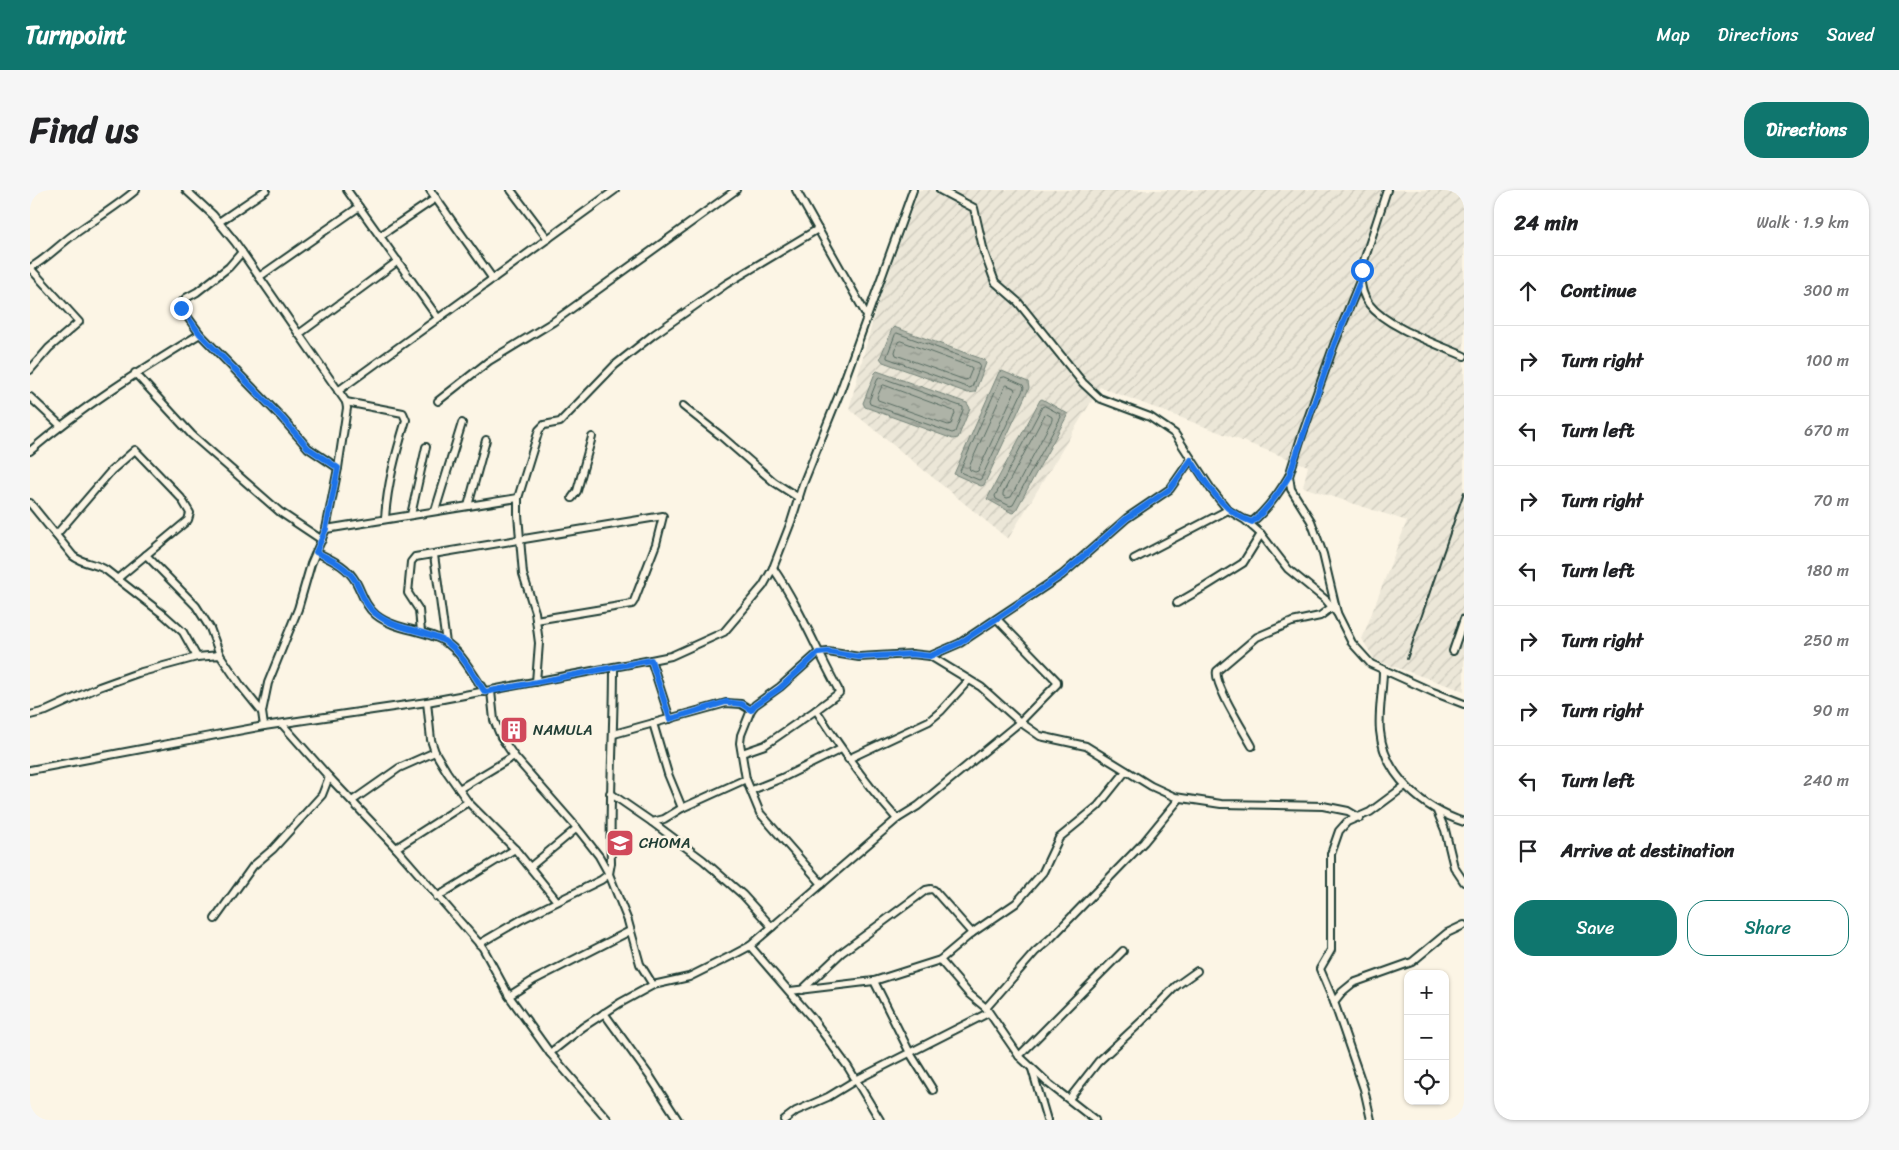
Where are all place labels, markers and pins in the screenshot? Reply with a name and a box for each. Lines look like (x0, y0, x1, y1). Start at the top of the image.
building icon: NAMULA (499, 715, 529, 745)
place label: NAMULA (533, 717, 593, 743)
school or university icon: CHOMA (605, 828, 635, 858)
place label: CHOMA (639, 830, 691, 856)

